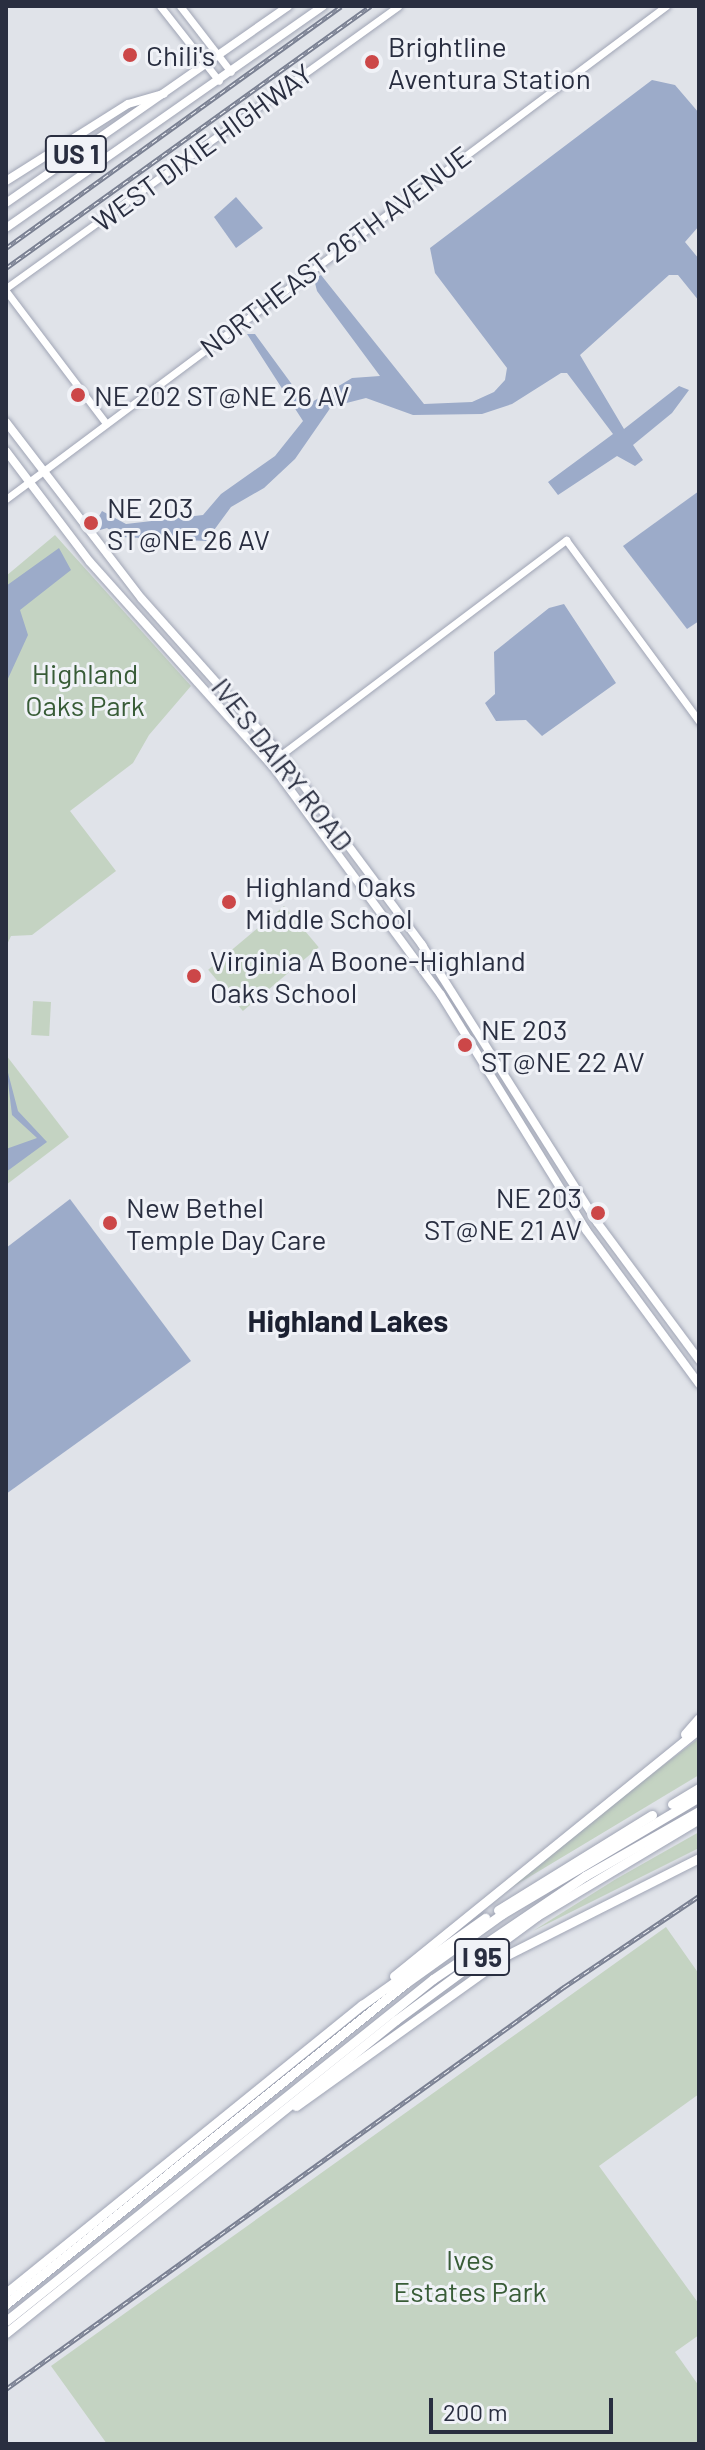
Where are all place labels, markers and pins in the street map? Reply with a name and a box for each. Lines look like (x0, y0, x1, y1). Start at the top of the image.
place label: Brightline Aventura Station (388, 29, 591, 95)
place label: Chili's (146, 38, 215, 72)
marker: Chili's (121, 46, 139, 64)
marker: Brightline Aventura Station (363, 53, 381, 71)
place label: NE 202 ST@NE 26 AV (94, 378, 350, 412)
marker: NE 202 ST@NE 26 AV (69, 386, 87, 404)
place label: NE 203 ST@NE 26 AV (107, 490, 270, 556)
marker: NE 203 ST@NE 26 AV (82, 514, 100, 532)
place label: Highland Oaks Middle School (245, 869, 416, 935)
marker: Highland Oaks Middle School (220, 893, 238, 911)
place label: Virginia A Boone-Highland Oaks School (210, 943, 526, 1009)
marker: Virginia A Boone-Highland Oaks School (185, 967, 203, 985)
place label: NE 203 ST@NE 22 AV (481, 1012, 645, 1078)
marker: NE 203 ST@NE 22 AV (456, 1036, 474, 1054)
place label: NE 203 ST@NE 21 AV (424, 1180, 582, 1246)
place label: New Bethel Temple Day Care (126, 1190, 326, 1256)
marker: NE 203 ST@NE 21 AV (589, 1204, 607, 1222)
marker: New Bethel Temple Day Care (101, 1214, 119, 1232)

